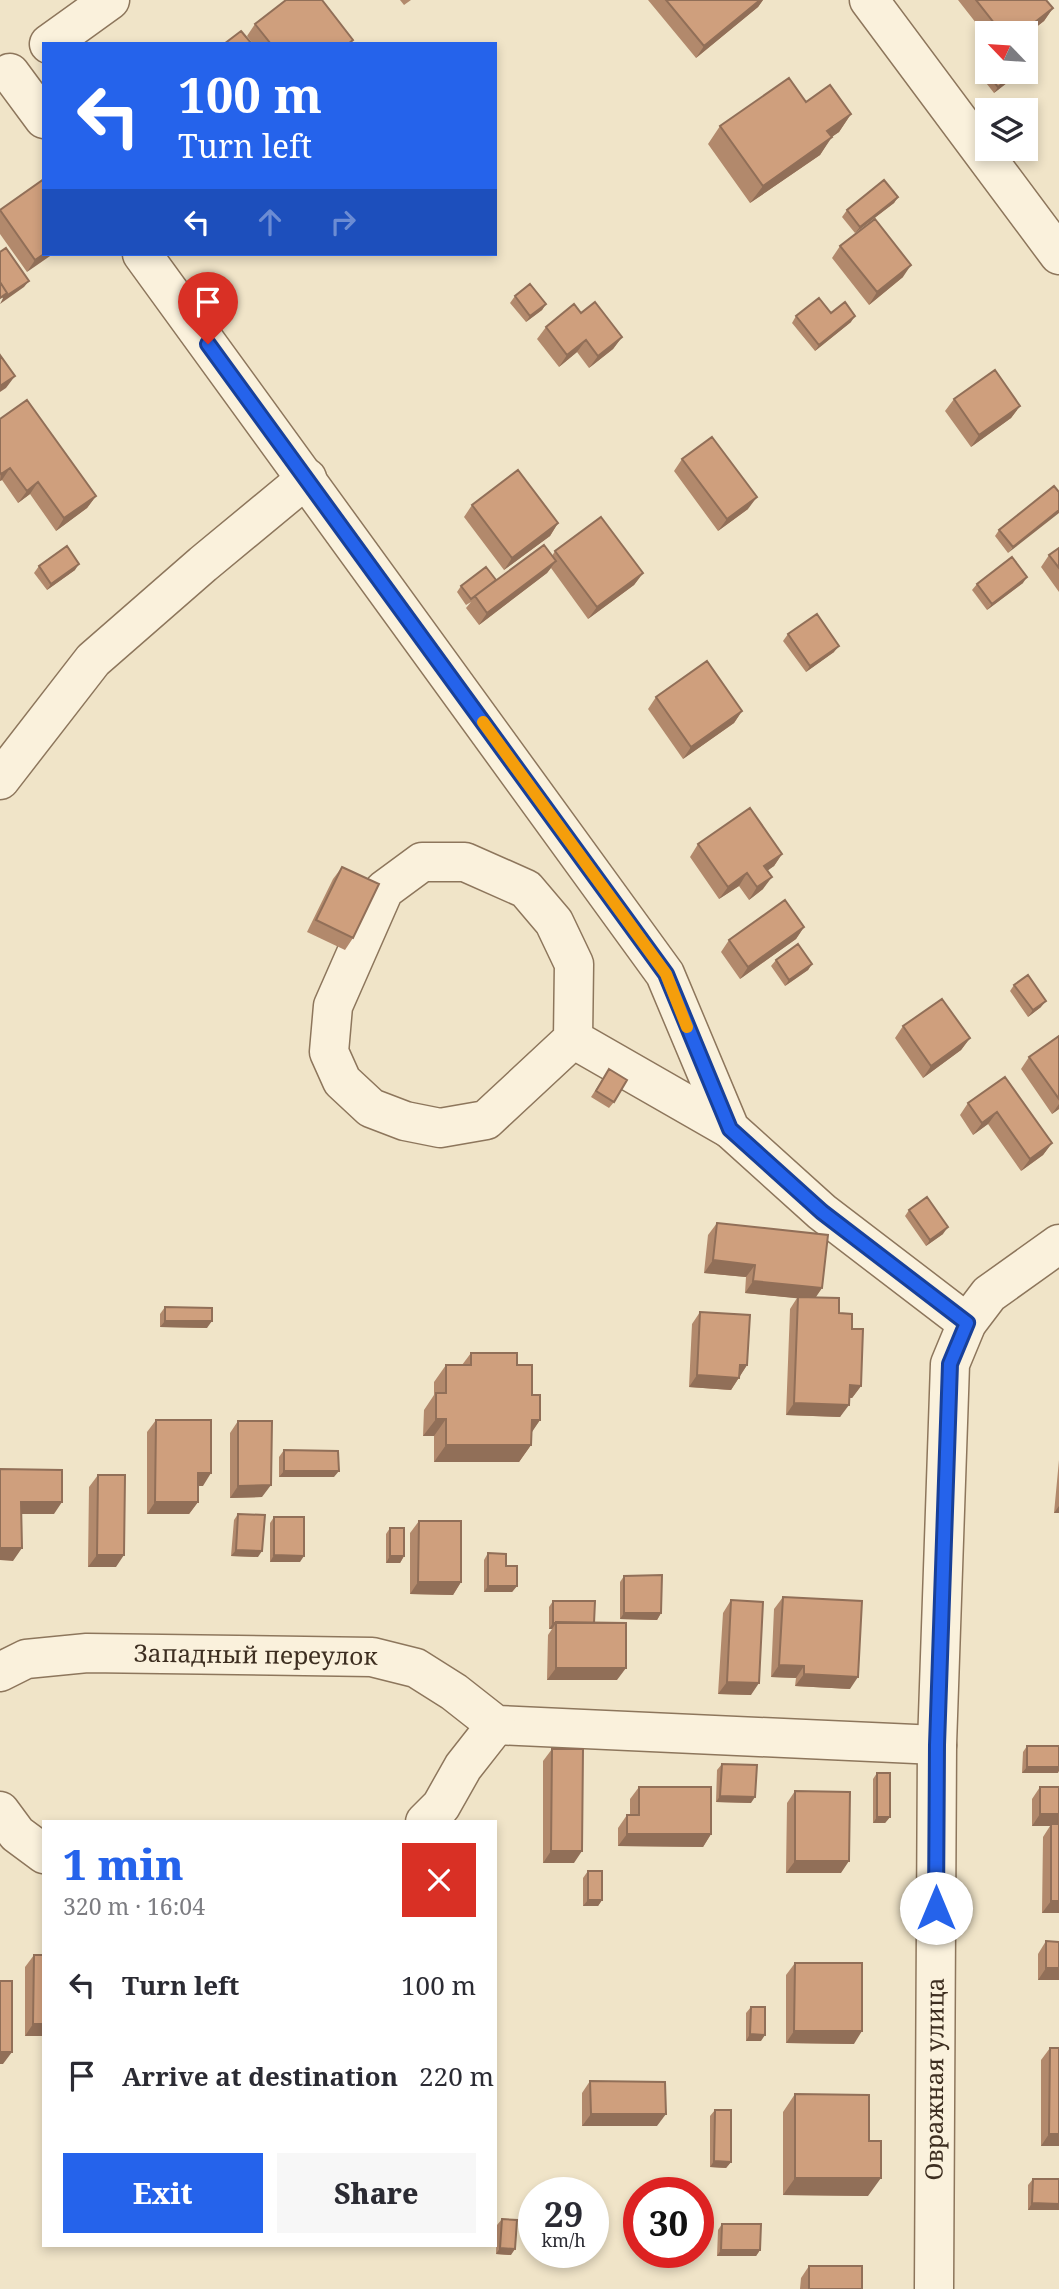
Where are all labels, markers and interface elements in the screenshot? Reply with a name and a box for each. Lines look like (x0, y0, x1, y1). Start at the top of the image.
north arrow (975, 21, 1038, 84)
map controls (975, 21, 1038, 161)
text: 100 m (178, 61, 322, 127)
icon: left (63, 70, 154, 161)
button: layers (975, 98, 1038, 161)
text: Turn left (178, 124, 312, 167)
icon: left (178, 203, 216, 241)
icon: ahead (251, 203, 289, 241)
icon: right (324, 203, 362, 241)
pin (178, 272, 238, 344)
icon: arrive (189, 283, 227, 321)
street label: Западный переулок (133, 1636, 379, 1672)
text: 1 min (63, 1835, 184, 1892)
button: close (402, 1843, 476, 1917)
position arrow (899, 1871, 973, 1945)
text: 320 m · 16:04 (63, 1890, 205, 1922)
icon: left (63, 1966, 101, 2004)
text: Turn left (122, 1967, 239, 2003)
text: 100 m (401, 1967, 476, 2003)
street label: Овражная улица (917, 1977, 951, 2181)
icon: arrive (63, 2057, 101, 2095)
text: Arrive at destination (122, 2058, 398, 2094)
text: 220 m (419, 2058, 494, 2094)
button: Exit (63, 2153, 263, 2233)
button: Share (277, 2153, 476, 2233)
speed limit sign: 30 (623, 2177, 714, 2268)
text: 29 (544, 2190, 583, 2237)
text: km/h (541, 2228, 586, 2252)

